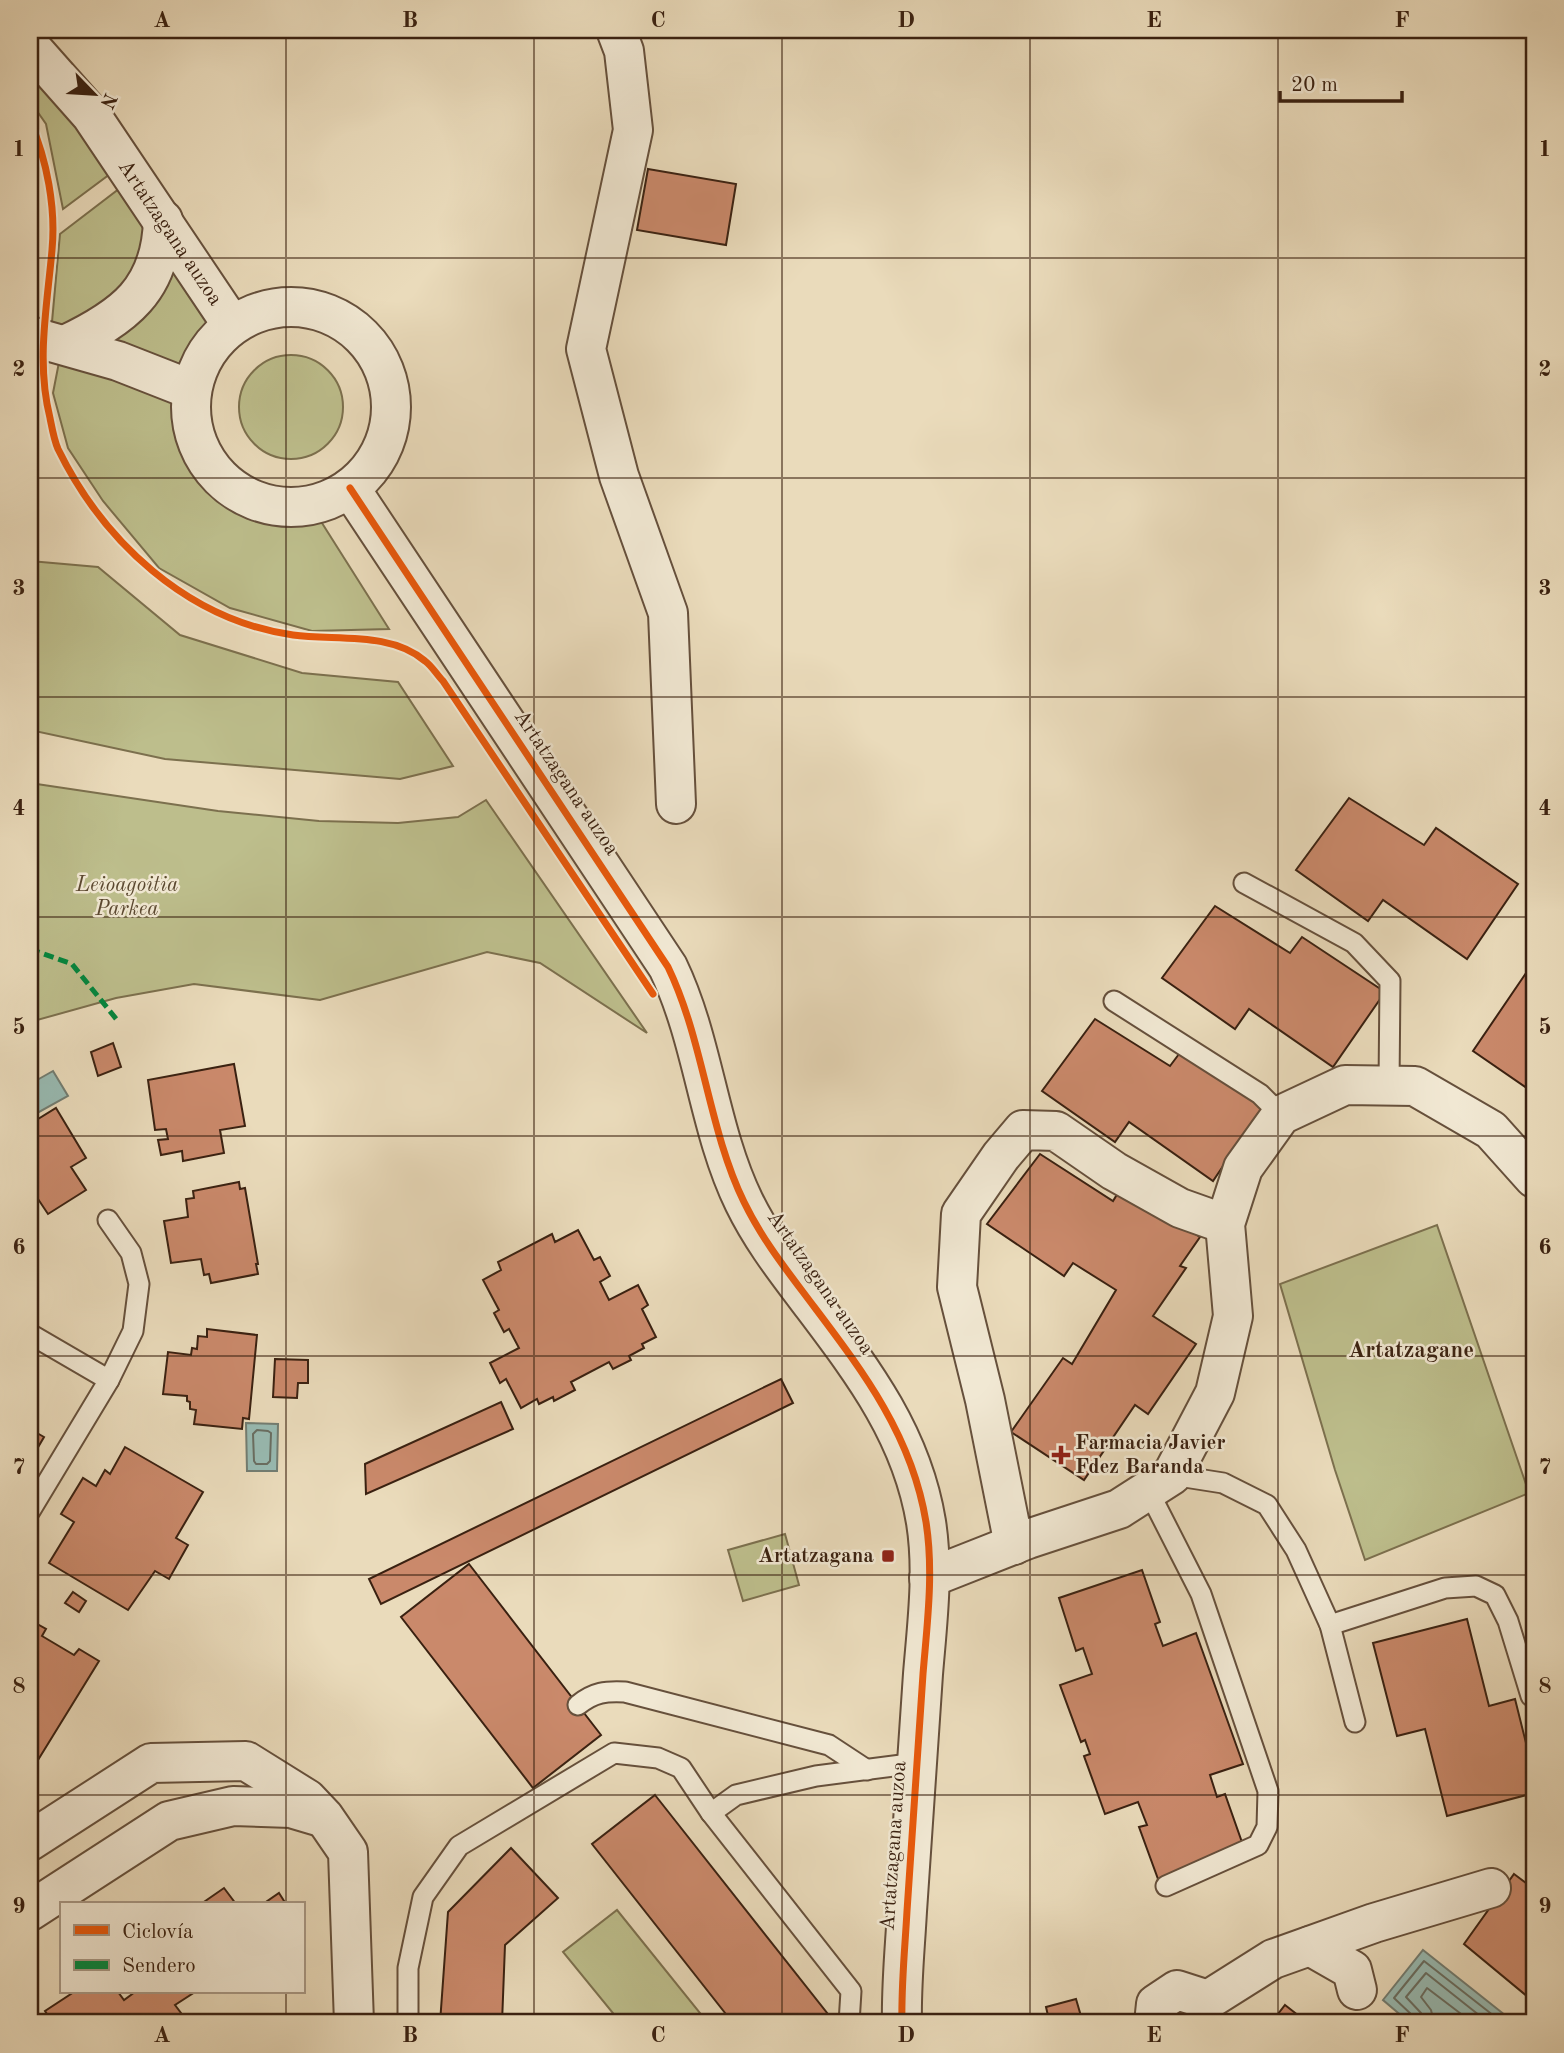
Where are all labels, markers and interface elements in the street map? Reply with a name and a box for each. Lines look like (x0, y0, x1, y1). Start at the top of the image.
text: A (153, 9, 171, 32)
text: B (402, 9, 418, 32)
text: C (650, 9, 666, 32)
text: D (897, 9, 915, 32)
text: E (1146, 9, 1162, 32)
text: F (1394, 9, 1410, 32)
north arrow (60, 60, 130, 130)
scale bar (1280, 60, 1403, 104)
text: 20 m (1291, 75, 1338, 96)
text: N (95, 90, 119, 111)
text: 1 (12, 138, 26, 161)
text: 1 (1538, 138, 1552, 161)
street label: Artatzagana auzoa (114, 156, 226, 309)
text: 2 (12, 358, 26, 381)
text: 2 (1538, 358, 1552, 381)
text: 3 (12, 577, 26, 600)
text: 3 (1538, 577, 1552, 600)
street label: Artatzagana auzoa (510, 707, 622, 859)
text: 4 (12, 797, 26, 820)
text: 4 (1538, 797, 1552, 820)
park label: Leioagoitia Parkea (75, 875, 178, 920)
text: 5 (12, 1016, 26, 1039)
text: 5 (1538, 1016, 1552, 1039)
street label: Artatzagana auzoa (763, 1207, 877, 1359)
text: 6 (12, 1236, 26, 1259)
text: 6 (1538, 1236, 1552, 1259)
district label: Artatzagane (1348, 1339, 1474, 1362)
place label: Farmacia Javier Fdez Baranda (1075, 1433, 1226, 1478)
marker: Farmacia Javier Fdez Baranda (1053, 1447, 1069, 1463)
text: 7 (12, 1456, 26, 1479)
text: 7 (1538, 1456, 1552, 1479)
place label: Artatzagana (758, 1546, 874, 1567)
marker: Artatzagana (880, 1548, 896, 1564)
text: 8 (12, 1675, 26, 1698)
text: 8 (1538, 1675, 1552, 1698)
street label: Artatzagana auzoa (878, 1760, 910, 1932)
text: 9 (12, 1895, 26, 1918)
text: 9 (1538, 1895, 1552, 1918)
legend (60, 1902, 304, 1994)
text: Ciclovía (122, 1922, 193, 1943)
text: Sendero (122, 1956, 196, 1977)
text: A (153, 2024, 171, 2047)
text: B (402, 2024, 418, 2047)
text: C (650, 2024, 666, 2047)
text: D (897, 2024, 915, 2047)
text: E (1146, 2024, 1162, 2047)
text: F (1394, 2024, 1410, 2047)

